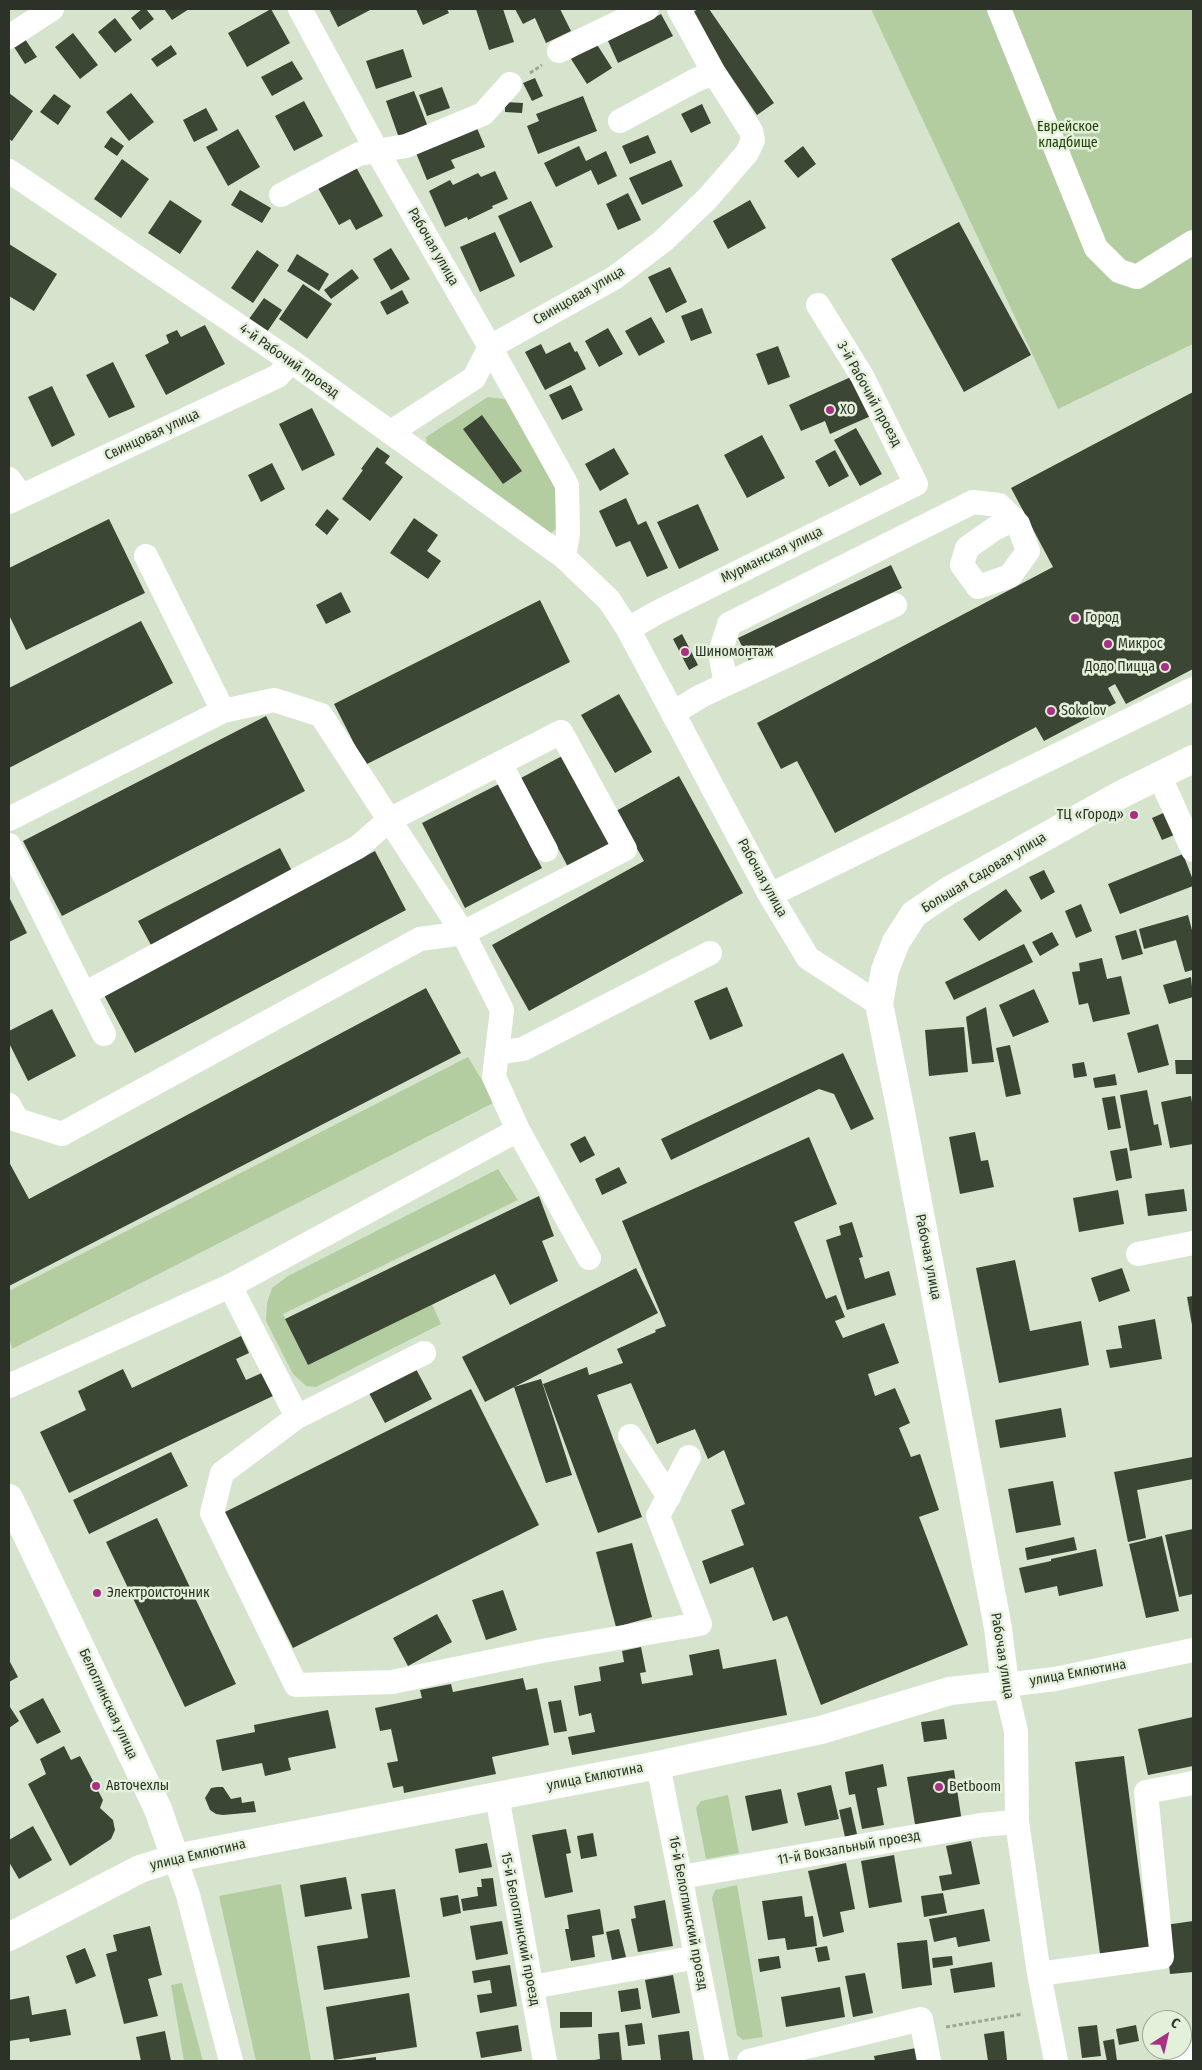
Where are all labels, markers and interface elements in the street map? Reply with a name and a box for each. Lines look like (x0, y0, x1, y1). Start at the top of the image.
park label: Еврейское кладбище (1037, 119, 1099, 152)
street label: Рабочая улица (404, 205, 462, 289)
street label: Свинцовая улица (530, 263, 628, 329)
street label: 4-й Рабочий проезд (236, 320, 342, 402)
street label: 3-й Рабочий проезд (833, 339, 905, 449)
place label: ХО (840, 402, 855, 418)
marker: ХО (824, 404, 836, 416)
street label: Свинцовая улица (102, 406, 202, 464)
street label: Мурманская улица (718, 523, 826, 587)
place label: Город (1085, 610, 1119, 626)
marker: Город (1069, 612, 1081, 624)
place label: Микрос (1118, 636, 1163, 652)
marker: Микрос (1102, 638, 1114, 650)
place label: Шиномонтаж (695, 644, 773, 660)
marker: Шиномонтаж (679, 646, 691, 658)
place label: Додо Пицца (1085, 659, 1155, 675)
marker: Додо Пицца (1159, 661, 1171, 673)
place label: Sokolov (1061, 703, 1106, 719)
marker: Sokolov (1045, 705, 1057, 717)
place label: ТЦ «Город» (1057, 807, 1124, 823)
marker: ТЦ «Город» (1128, 809, 1140, 821)
street label: Большая Садовая улица (919, 829, 1049, 917)
street label: Рабочая улица (734, 836, 790, 920)
street label: Рабочая улица (911, 1213, 945, 1301)
place label: Электроисточник (107, 1585, 209, 1601)
marker: Электроисточник (91, 1587, 103, 1599)
street label: Рабочая улица (987, 1612, 1017, 1700)
street label: Белоглинская улица (75, 1646, 141, 1762)
street label: улица Емлютина (1028, 1656, 1128, 1690)
street label: улица Емлютина (545, 1759, 645, 1795)
place label: Авточехлы (106, 1778, 169, 1794)
place label: Betboom (949, 1779, 1001, 1795)
marker: Авточехлы (90, 1780, 102, 1792)
marker: Betboom (933, 1781, 945, 1793)
street label: 11-й Вокзальный проезд (776, 1827, 922, 1869)
street label: 16-й Белоглинский проезд (665, 1834, 711, 1992)
street label: улица Емлютина (148, 1836, 248, 1874)
street label: 15-й Белоглинский проезд (497, 1851, 543, 2007)
north arrow (1142, 2010, 1192, 2060)
text: С (1167, 2014, 1183, 2032)

